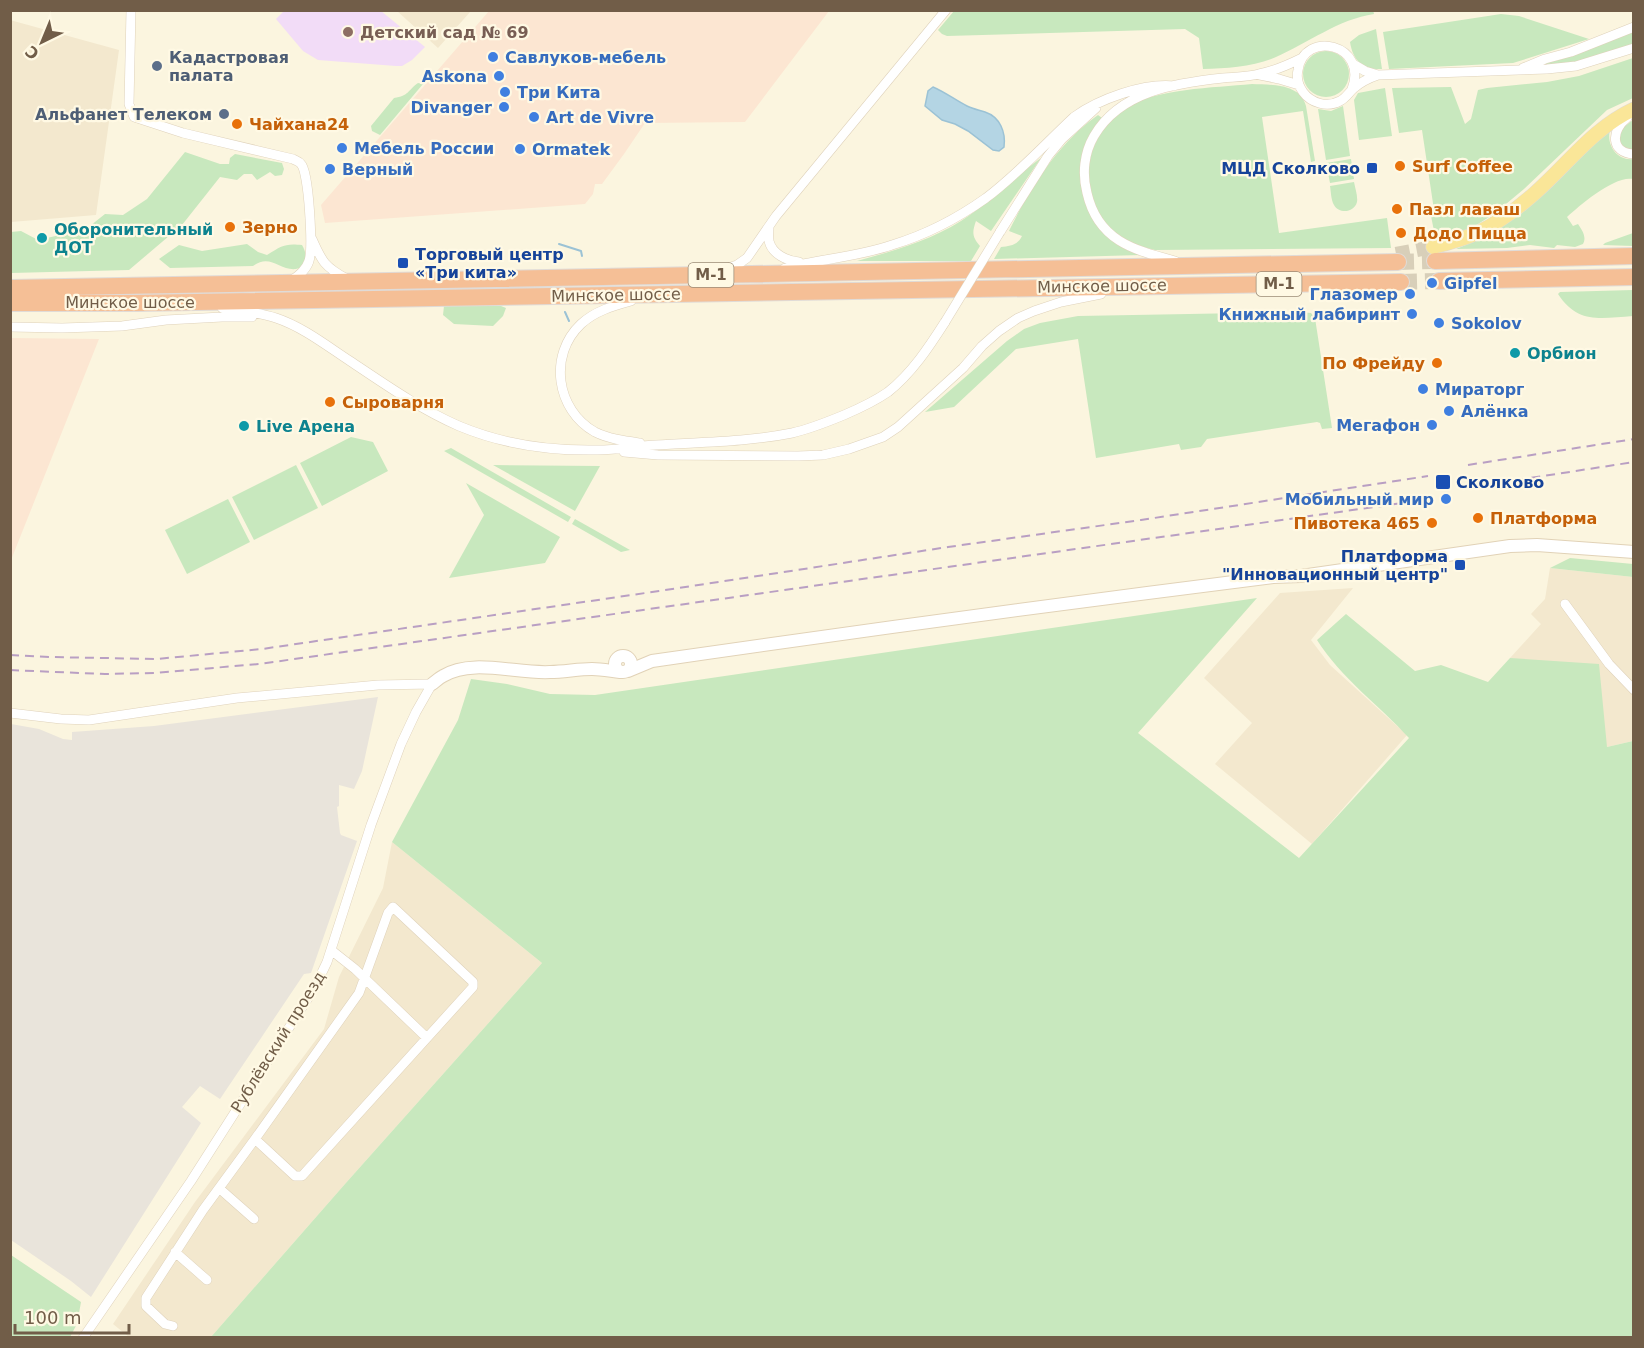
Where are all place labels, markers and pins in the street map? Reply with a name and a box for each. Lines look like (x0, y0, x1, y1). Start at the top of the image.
place label: Детский сад № 69 (360, 23, 529, 42)
marker: Детский сад № 69 (341, 25, 355, 39)
place label: Кадастровая палата (169, 48, 289, 85)
place label: Савлуков-мебель (505, 48, 666, 67)
marker: Савлуков-мебель (486, 50, 500, 64)
marker: Кадастровая палата (150, 59, 164, 73)
place label: Askona (422, 67, 487, 86)
marker: Askona (492, 69, 506, 83)
place label: Три Кита (517, 83, 601, 102)
marker: Три Кита (498, 85, 512, 99)
place label: Divanger (410, 98, 492, 117)
marker: Divanger (497, 100, 511, 114)
place label: Альфанет Телеком (35, 105, 212, 124)
marker: Альфанет Телеком (217, 107, 231, 121)
place label: Art de Vivre (546, 108, 654, 127)
marker: Art de Vivre (527, 110, 541, 124)
place label: Чайхана24 (249, 115, 349, 134)
marker: Чайхана24 (230, 117, 244, 131)
place label: Мебель России (354, 139, 494, 158)
place label: Ormatek (532, 140, 610, 159)
marker: Мебель России (335, 141, 349, 155)
marker: Ormatek (513, 142, 527, 156)
place label: Surf Coffee (1412, 157, 1513, 176)
place label: МЦД Сколково (1221, 159, 1360, 178)
marker: Surf Coffee (1393, 159, 1407, 173)
place label: Верный (342, 160, 413, 179)
marker: МЦД Сколково (1365, 161, 1379, 175)
marker: Верный (323, 162, 337, 176)
place label: Пазл лаваш (1409, 200, 1520, 219)
marker: Пазл лаваш (1390, 202, 1404, 216)
place label: Зерно (242, 218, 298, 237)
place label: Оборонительный ДОТ (54, 220, 213, 257)
marker: Зерно (223, 220, 237, 234)
place label: Додо Пицца (1413, 224, 1527, 243)
marker: Додо Пицца (1394, 226, 1408, 240)
marker: Оборонительный ДОТ (35, 231, 49, 245)
place label: Торговый центр «Три кита» (415, 245, 564, 282)
marker: Торговый центр «Три кита» (396, 256, 410, 270)
place label: Gipfel (1444, 274, 1497, 293)
marker: Gipfel (1425, 276, 1439, 290)
place label: Глазомер (1310, 285, 1398, 304)
marker: Глазомер (1403, 287, 1417, 301)
place label: Книжный лабиринт (1219, 305, 1401, 324)
marker: Книжный лабиринт (1405, 307, 1419, 321)
place label: Sokolov (1451, 314, 1522, 333)
marker: Sokolov (1432, 316, 1446, 330)
place label: Орбион (1527, 344, 1596, 363)
marker: Орбион (1508, 346, 1522, 360)
place label: По Фрейду (1322, 354, 1426, 373)
marker: По Фрейду (1430, 356, 1444, 370)
place label: Мираторг (1435, 380, 1524, 399)
marker: Мираторг (1416, 382, 1430, 396)
place label: Сыроварня (342, 393, 444, 412)
marker: Сыроварня (323, 395, 337, 409)
place label: Алёнка (1461, 402, 1529, 421)
marker: Алёнка (1442, 404, 1456, 418)
place label: Мегафон (1336, 416, 1420, 435)
place label: Live Арена (256, 417, 355, 436)
marker: Мегафон (1425, 418, 1439, 432)
marker: Live Арена (237, 419, 251, 433)
marker: Сколково (1434, 473, 1452, 491)
place label: Сколково (1456, 473, 1544, 492)
place label: Мобильный мир (1285, 490, 1434, 509)
marker: Мобильный мир (1439, 492, 1453, 506)
place label: Платформа (1490, 509, 1597, 528)
marker: Платформа (1471, 511, 1485, 525)
place label: Пивотека 465 (1294, 514, 1420, 533)
marker: Пивотека 465 (1425, 516, 1439, 530)
place label: Платформа "Инновационный центр" (1222, 547, 1448, 584)
marker: Платформа "Инновационный центр" (1453, 558, 1467, 572)

